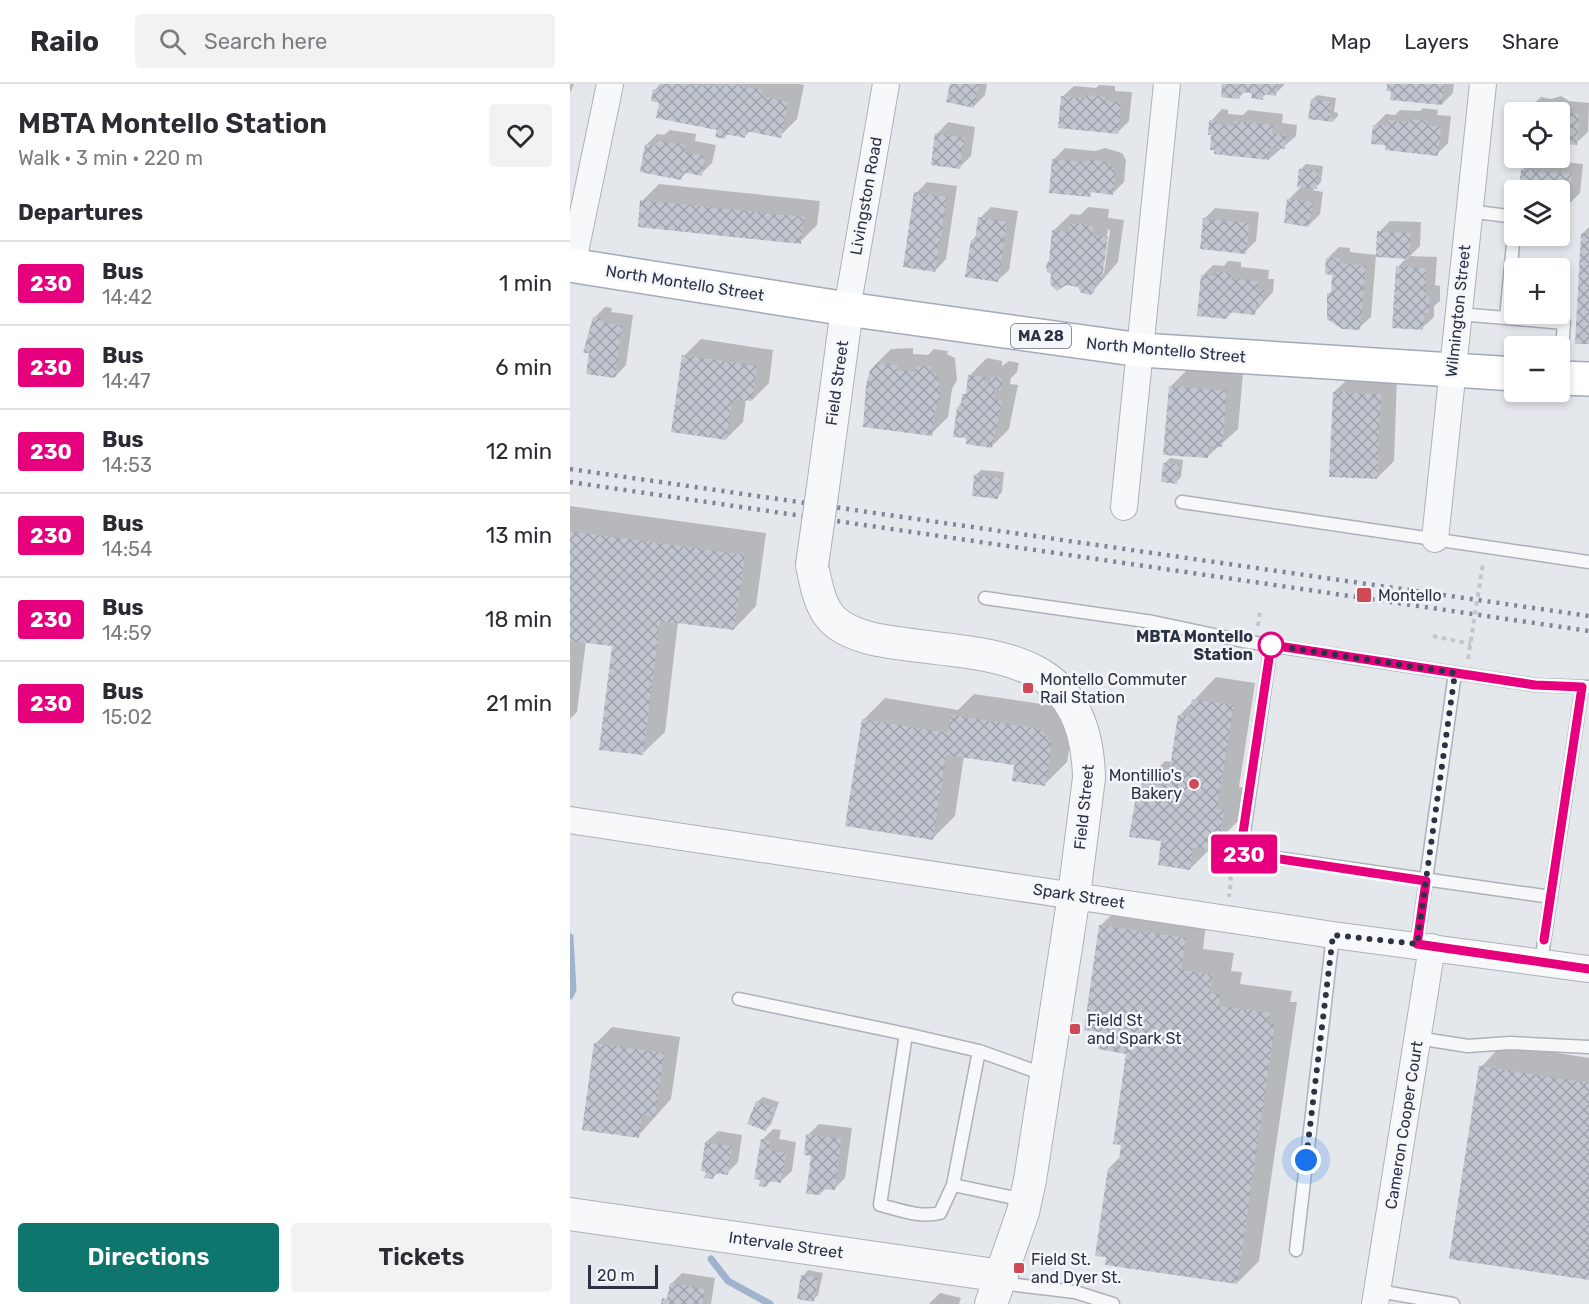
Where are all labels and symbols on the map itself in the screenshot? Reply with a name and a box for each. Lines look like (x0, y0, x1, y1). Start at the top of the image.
street label: Livingston Road (846, 135, 886, 257)
street label: Wilmington Street (1442, 244, 1474, 378)
street label: North Montello Street (604, 261, 766, 305)
road number: MA 28 (1011, 324, 1071, 348)
street label: North Montello Street (1085, 334, 1247, 366)
street label: Field Street (822, 339, 852, 427)
marker: Montello (1355, 586, 1373, 604)
place label: Montello (1378, 586, 1442, 605)
place label: MBTA Montello Station (1136, 627, 1253, 664)
marker: MBTA Montello Station (1258, 632, 1284, 658)
place label: Montello Commuter Rail Station (1040, 670, 1187, 707)
marker: Montello Commuter Rail Station (1021, 681, 1035, 695)
street label: Field Street (1070, 763, 1098, 851)
place label: Montillio's Bakery (1109, 766, 1182, 803)
marker: Montillio's Bakery (1187, 777, 1201, 791)
line badge: 230 (1210, 834, 1278, 874)
street label: Spark Street (1032, 879, 1126, 913)
place label: Field St and Spark St (1087, 1011, 1182, 1048)
marker: Field St and Spark St (1068, 1022, 1082, 1036)
street label: Cameron Cooper Court (1381, 1039, 1427, 1211)
your location (1291, 1145, 1321, 1175)
street label: Intervale Street (727, 1228, 845, 1262)
place label: Field St. and Dyer St. (1031, 1250, 1121, 1287)
marker: Field St. and Dyer St. (1012, 1261, 1026, 1275)
scale bar (588, 1262, 658, 1290)

